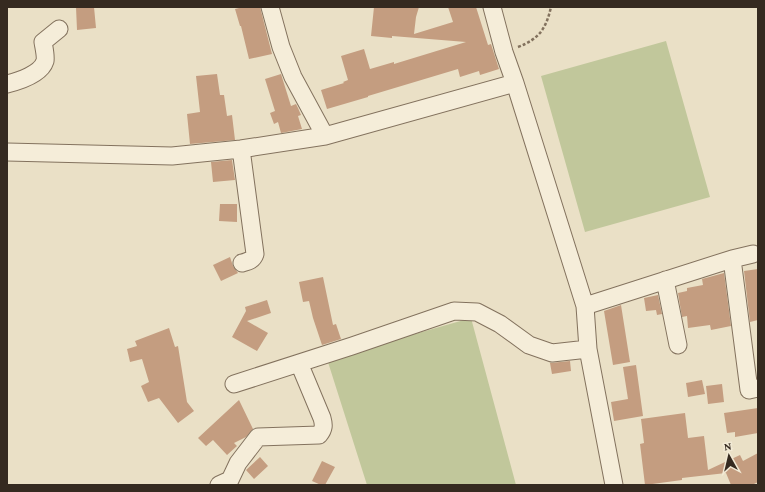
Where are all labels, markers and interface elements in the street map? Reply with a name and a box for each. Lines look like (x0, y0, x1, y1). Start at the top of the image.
north arrow (709, 436, 749, 476)
text: N (723, 440, 733, 453)

